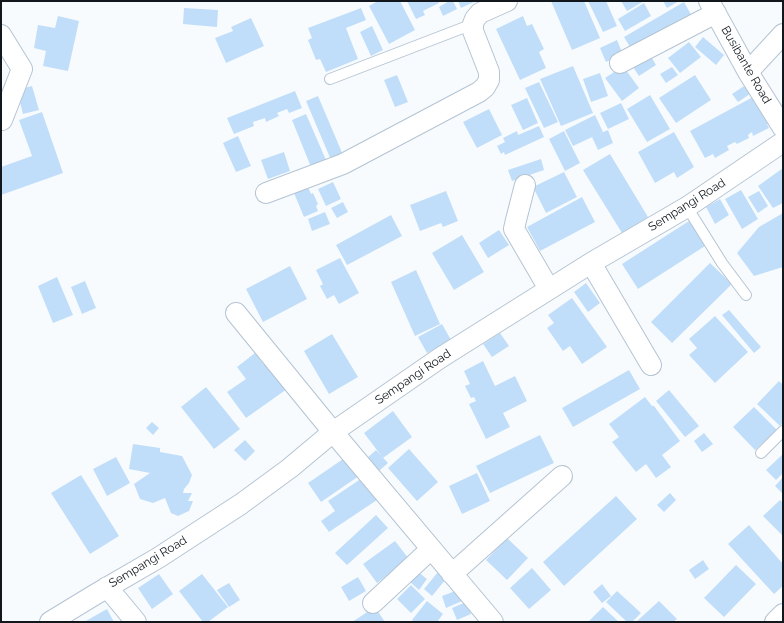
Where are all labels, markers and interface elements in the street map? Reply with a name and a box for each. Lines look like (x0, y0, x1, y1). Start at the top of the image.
street label: Busibante Road (718, 24, 774, 106)
street label: Sempangi Road (646, 176, 728, 234)
street label: Sempangi Road (372, 346, 454, 408)
street label: Sempangi Road (107, 533, 189, 591)

